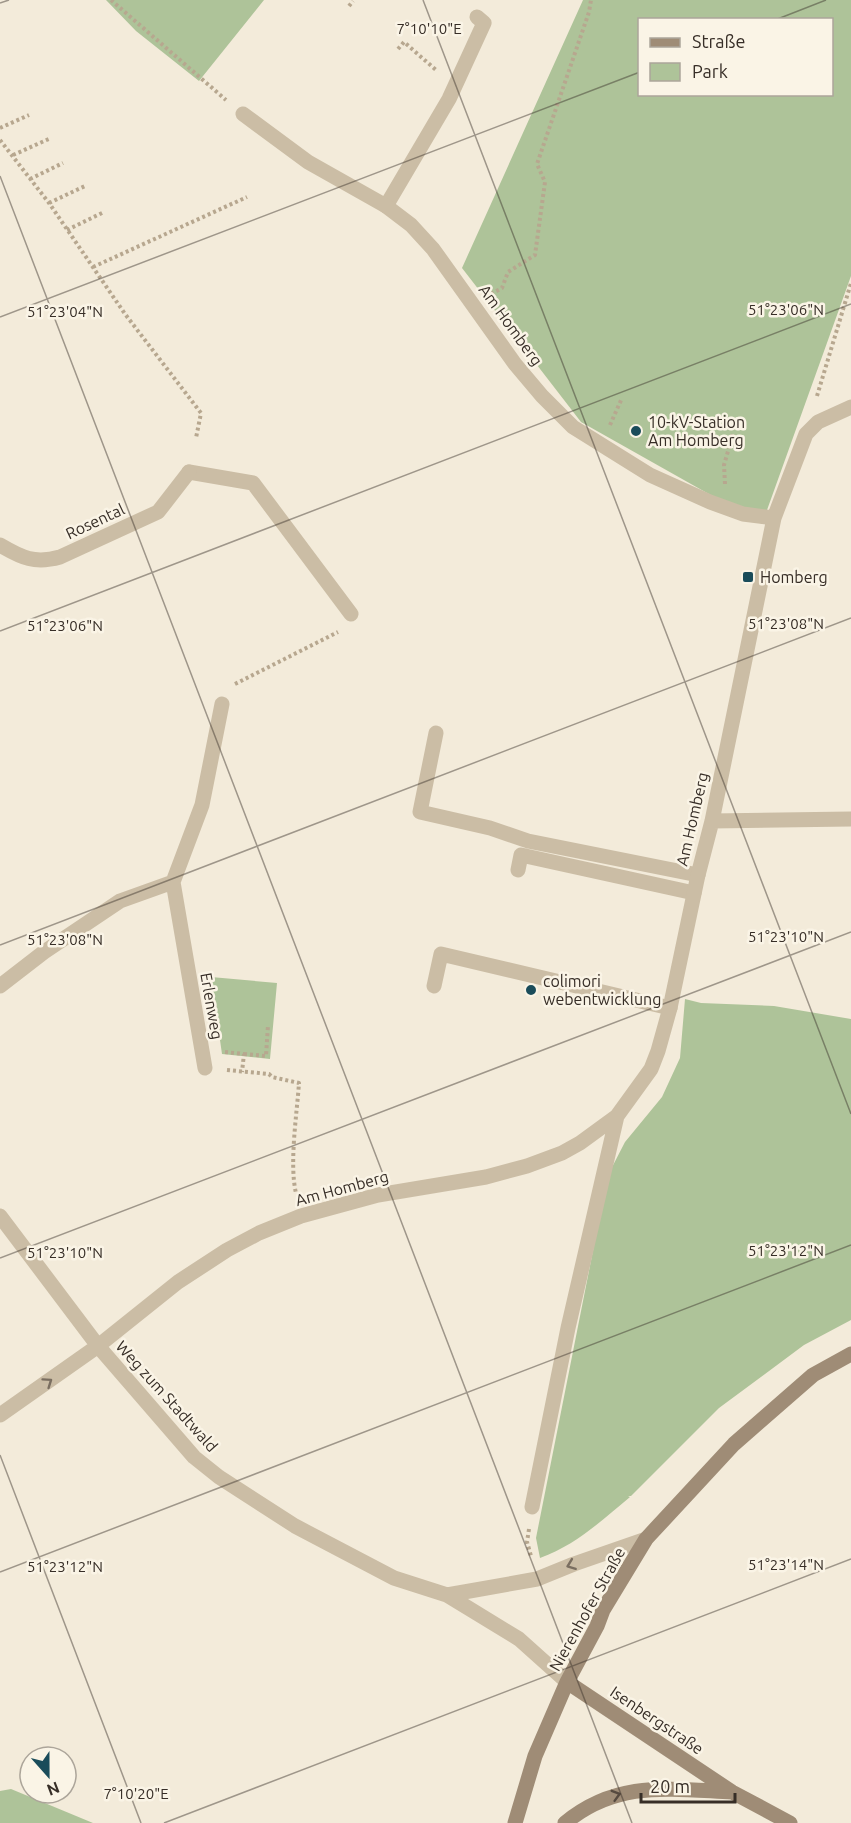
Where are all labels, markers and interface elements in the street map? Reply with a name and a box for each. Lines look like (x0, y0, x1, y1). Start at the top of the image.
legend (638, 18, 833, 96)
text: 7°10'10"E (396, 20, 462, 37)
text: Straße (692, 31, 745, 51)
text: Park (692, 61, 728, 81)
street label: Am Homberg (476, 281, 546, 369)
text: 51°23'06"N (748, 301, 824, 318)
text: 51°23'04"N (27, 303, 103, 320)
place label: 10-kV-Station Am Homberg (648, 413, 745, 449)
marker: 10-kV-Station Am Homberg (629, 424, 643, 438)
street label: Rosental (63, 500, 127, 542)
place label: Homberg (760, 568, 828, 586)
marker: Homberg (741, 570, 755, 584)
text: 51°23'08"N (748, 615, 824, 632)
text: 51°23'06"N (27, 617, 103, 634)
street label: Am Homberg (672, 770, 712, 868)
text: 51°23'10"N (748, 928, 824, 945)
text: 51°23'08"N (27, 931, 103, 948)
street label: Erlenweg (197, 971, 227, 1041)
place label: colimori webentwicklung (543, 972, 661, 1008)
marker: colimori webentwicklung (524, 983, 538, 997)
street label: Am Homberg (293, 1167, 391, 1209)
text: 51°23'12"N (748, 1242, 824, 1259)
text: 51°23'10"N (27, 1244, 103, 1261)
street label: Weg zum Stadtwald (112, 1337, 222, 1455)
one-way arrow (41, 1378, 52, 1389)
street label: Nierenhofer Straße (545, 1544, 629, 1674)
text: 51°23'14"N (748, 1556, 824, 1573)
text: 51°23'12"N (27, 1558, 103, 1575)
one-way arrow (566, 1558, 576, 1571)
street label: Isenbergstraße (607, 1682, 707, 1758)
north arrow (18, 1745, 78, 1805)
scale bar (641, 1766, 736, 1804)
text: 20 m (650, 1776, 690, 1796)
text: N (45, 1778, 62, 1800)
text: 7°10'20"E (103, 1785, 169, 1802)
one-way arrow (610, 1790, 620, 1802)

